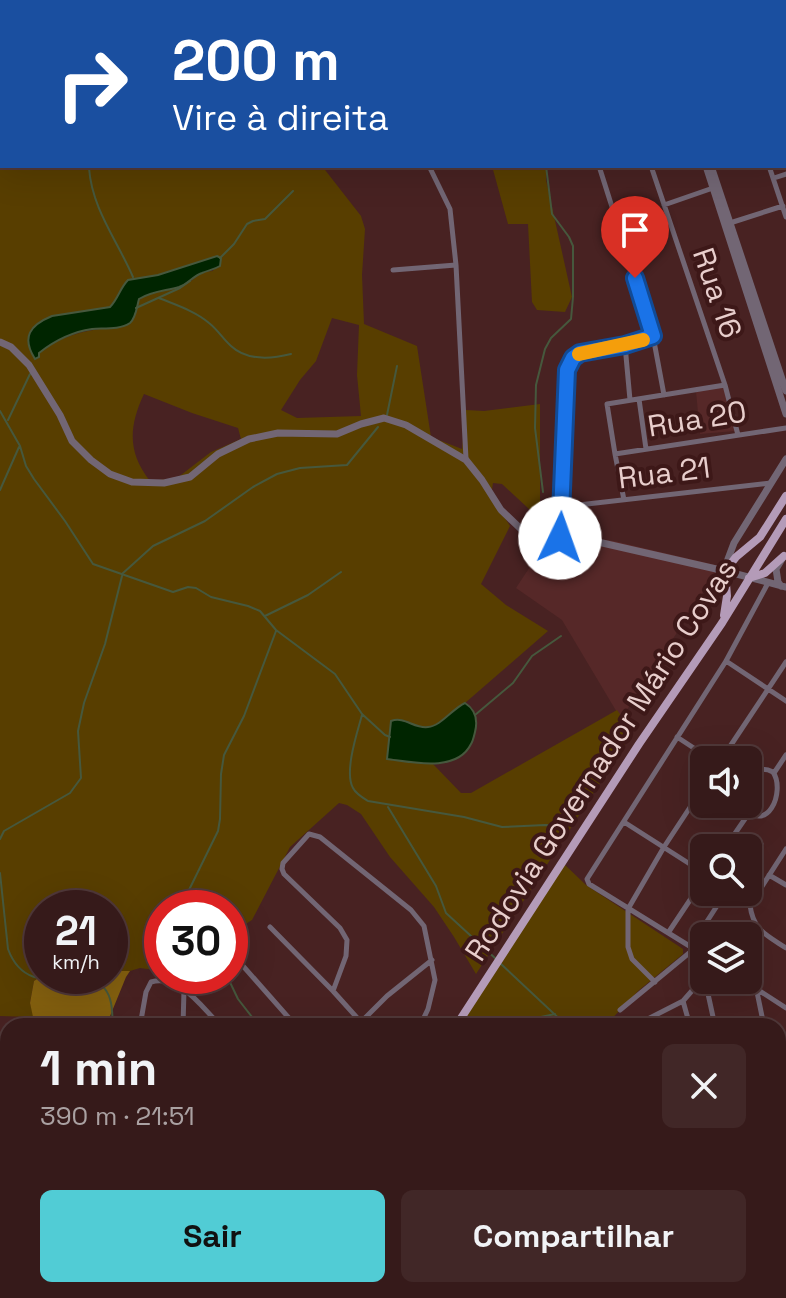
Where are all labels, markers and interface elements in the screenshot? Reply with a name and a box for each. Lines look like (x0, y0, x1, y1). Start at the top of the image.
text: 200 m (172, 25, 340, 96)
icon: right (40, 32, 144, 136)
text: Vire à direita (172, 95, 389, 141)
pin (601, 196, 669, 278)
icon: arrive (613, 208, 657, 252)
street label: Rua 16 (684, 242, 751, 343)
street label: Rua 20 (645, 391, 749, 446)
street label: Rua 21 (615, 447, 712, 498)
position arrow (518, 496, 602, 580)
street label: Rodovia Governador Mário Covas (456, 551, 745, 968)
map controls (690, 746, 762, 994)
button: sound (690, 746, 762, 818)
button: search (690, 834, 762, 906)
speed limit sign: 30 (144, 890, 248, 994)
text: 21 (55, 906, 97, 957)
button: layers (690, 922, 762, 994)
text: km/h (52, 949, 100, 975)
text: 1 min (40, 1038, 157, 1099)
button: close (662, 1044, 746, 1128)
text: 390 m · 21:51 (40, 1099, 195, 1133)
button: Sair (40, 1190, 385, 1282)
button: Compartilhar (401, 1190, 746, 1282)

